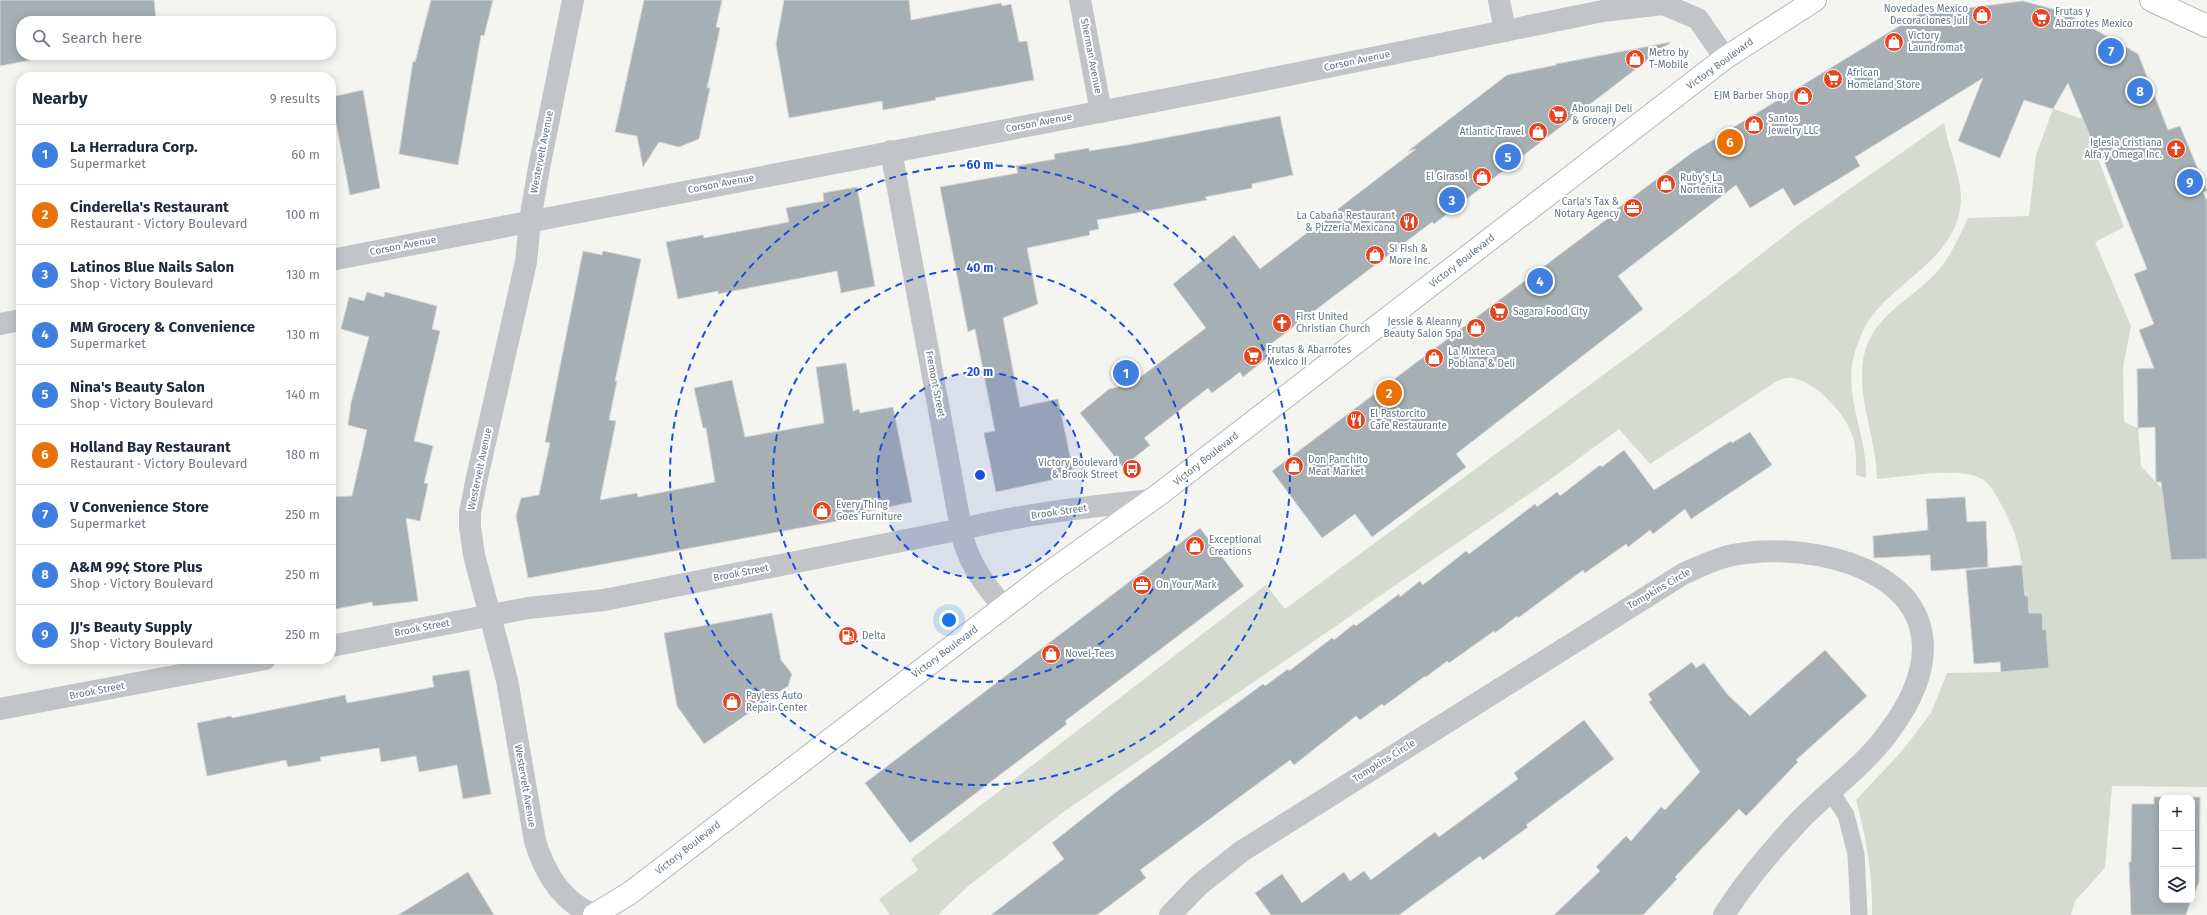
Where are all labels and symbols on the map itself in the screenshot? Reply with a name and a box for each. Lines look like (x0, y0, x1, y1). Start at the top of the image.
place label: Novedades Mexico Decoraciones Juli (1884, 3, 1968, 27)
shop icon: Novedades Mexico Decoraciones Juli (1971, 4, 1993, 26)
place label: Frutas y Abarrotes Mexico (2055, 6, 2133, 30)
supermarket icon: Frutas y Abarrotes Mexico (2030, 7, 2052, 29)
street label: Sherman Avenue (1078, 17, 1104, 95)
place label: Victory Laundromat (1908, 30, 1963, 54)
shop icon: Victory Laundromat (1883, 31, 1905, 53)
street label: Victory Boulevard (1684, 36, 1756, 92)
pin: 7 (2098, 36, 2124, 66)
place label: Metro by T-Mobile (1649, 47, 1689, 71)
street label: Corson Avenue (1323, 48, 1391, 74)
shop icon: Metro by T-Mobile (1624, 48, 1646, 70)
place label: African Homeland Store (1847, 67, 1920, 91)
supermarket icon: African Homeland Store (1822, 68, 1844, 90)
pin: 8 (2127, 76, 2153, 106)
shop icon: EJM Barber Shop (1792, 85, 1814, 107)
place label: EJM Barber Shop (1714, 90, 1789, 102)
place label: Abounaji Deli & Grocery (1572, 103, 1633, 127)
supermarket icon: Abounaji Deli & Grocery (1547, 104, 1569, 126)
street label: Westervelt Avenue (528, 110, 556, 194)
street label: Corson Avenue (1005, 111, 1073, 135)
place label: Santos Jewelry LLC (1768, 113, 1819, 137)
shop icon: Santos Jewelry LLC (1743, 114, 1765, 136)
shop icon: Atlantic Travel (1527, 121, 1549, 143)
place label: Atlantic Travel (1460, 126, 1524, 138)
pin: 6 (1717, 127, 1743, 157)
place label: Iglesia Cristiana Alfa y Omega Inc. (2084, 137, 2162, 161)
church icon: Iglesia Cristiana Alfa y Omega Inc. (2165, 138, 2187, 160)
pin: 5 (1495, 142, 1521, 172)
text: 60 m (967, 158, 993, 172)
shop icon: El Girasol (1471, 166, 1493, 188)
pin: 9 (2177, 167, 2203, 197)
place label: El Girasol (1426, 171, 1468, 183)
street label: Corson Avenue (687, 172, 755, 196)
place label: Ruby's La Norteñita (1680, 172, 1723, 196)
shop icon: Ruby's La Norteñita (1655, 173, 1677, 195)
pin: 3 (1439, 185, 1465, 215)
place label: Carla's Tax & Notary Agency (1554, 196, 1619, 220)
office icon: Carla's Tax & Notary Agency (1622, 197, 1644, 219)
place label: La Cabaña Restaurant & Pizzeria Mexicana (1297, 210, 1395, 234)
restaurant icon: La Cabaña Restaurant & Pizzeria Mexicana (1398, 211, 1420, 233)
street label: Victory Boulevard (1427, 232, 1497, 290)
street label: Corson Avenue (369, 234, 437, 258)
place label: SI Fish & More Inc. (1389, 243, 1430, 267)
shop icon: SI Fish & More Inc. (1364, 244, 1386, 266)
text: 40 m (967, 261, 993, 275)
pin: 4 (1527, 266, 1553, 296)
supermarket icon: Sagara Food City (1488, 301, 1510, 323)
place label: Sagara Food City (1513, 306, 1588, 318)
place label: First United Christian Church (1296, 311, 1370, 335)
church icon: First United Christian Church (1271, 312, 1293, 334)
place label: Jessie & Aleanny Beauty Salon Spa (1383, 316, 1462, 340)
shop icon: Jessie & Aleanny Beauty Salon Spa (1465, 317, 1487, 339)
place label: Frutas & Abarrotes Mexico II (1267, 344, 1352, 368)
supermarket icon: Frutas & Abarrotes Mexico II (1242, 345, 1264, 367)
place label: La Mixteca Poblana & Deli (1448, 346, 1515, 370)
shop icon: La Mixteca Poblana & Deli (1423, 347, 1445, 369)
street label: Fremont Street (923, 350, 947, 419)
pin: 1 (1113, 358, 1139, 388)
text: 20 m (967, 365, 993, 379)
pin: 2 (1376, 378, 1402, 408)
place label: El Pastorcito Cafe Restaurante (1370, 408, 1447, 432)
restaurant icon: El Pastorcito Cafe Restaurante (1345, 409, 1367, 431)
street label: Westervelt Avenue (465, 427, 495, 511)
street label: Victory Boulevard (1171, 430, 1241, 488)
place label: Don Panchito Meat Market (1308, 454, 1368, 478)
shop icon: Don Panchito Meat Market (1283, 455, 1305, 477)
place label: Victory Boulevard & Brook Street (1038, 457, 1118, 481)
bus stop icon: Victory Boulevard & Brook Street (1121, 458, 1143, 480)
centre of rings (973, 468, 987, 482)
place label: Every Thing Goes Furniture (836, 499, 902, 523)
shop icon: Every Thing Goes Furniture (811, 500, 833, 522)
street label: Brook Street (1030, 502, 1088, 522)
place label: Exceptional Creations (1209, 534, 1262, 558)
shop icon: Exceptional Creations (1184, 535, 1206, 557)
street label: Brook Street (712, 562, 770, 584)
street label: Tompkins Circle (1625, 566, 1693, 612)
office icon: On Your Mark (1131, 574, 1153, 596)
place label: On Your Mark (1156, 579, 1218, 591)
your location (939, 610, 959, 630)
street label: Brook Street (393, 617, 451, 639)
street label: Victory Boulevard (910, 623, 980, 681)
fuel station icon: Delta (837, 625, 859, 647)
place label: Delta (862, 630, 886, 642)
shop icon: Novel-Tees (1040, 643, 1062, 665)
place label: Novel-Tees (1065, 648, 1115, 660)
street label: Brook Street (68, 680, 126, 702)
place label: Payless Auto Repair Center (746, 690, 808, 714)
shop icon: Payless Auto Repair Center (721, 691, 743, 713)
street label: Tompkins Circle (1351, 737, 1417, 785)
street label: Westervelt Avenue (512, 744, 538, 828)
street label: Victory Boulevard (653, 819, 723, 877)

